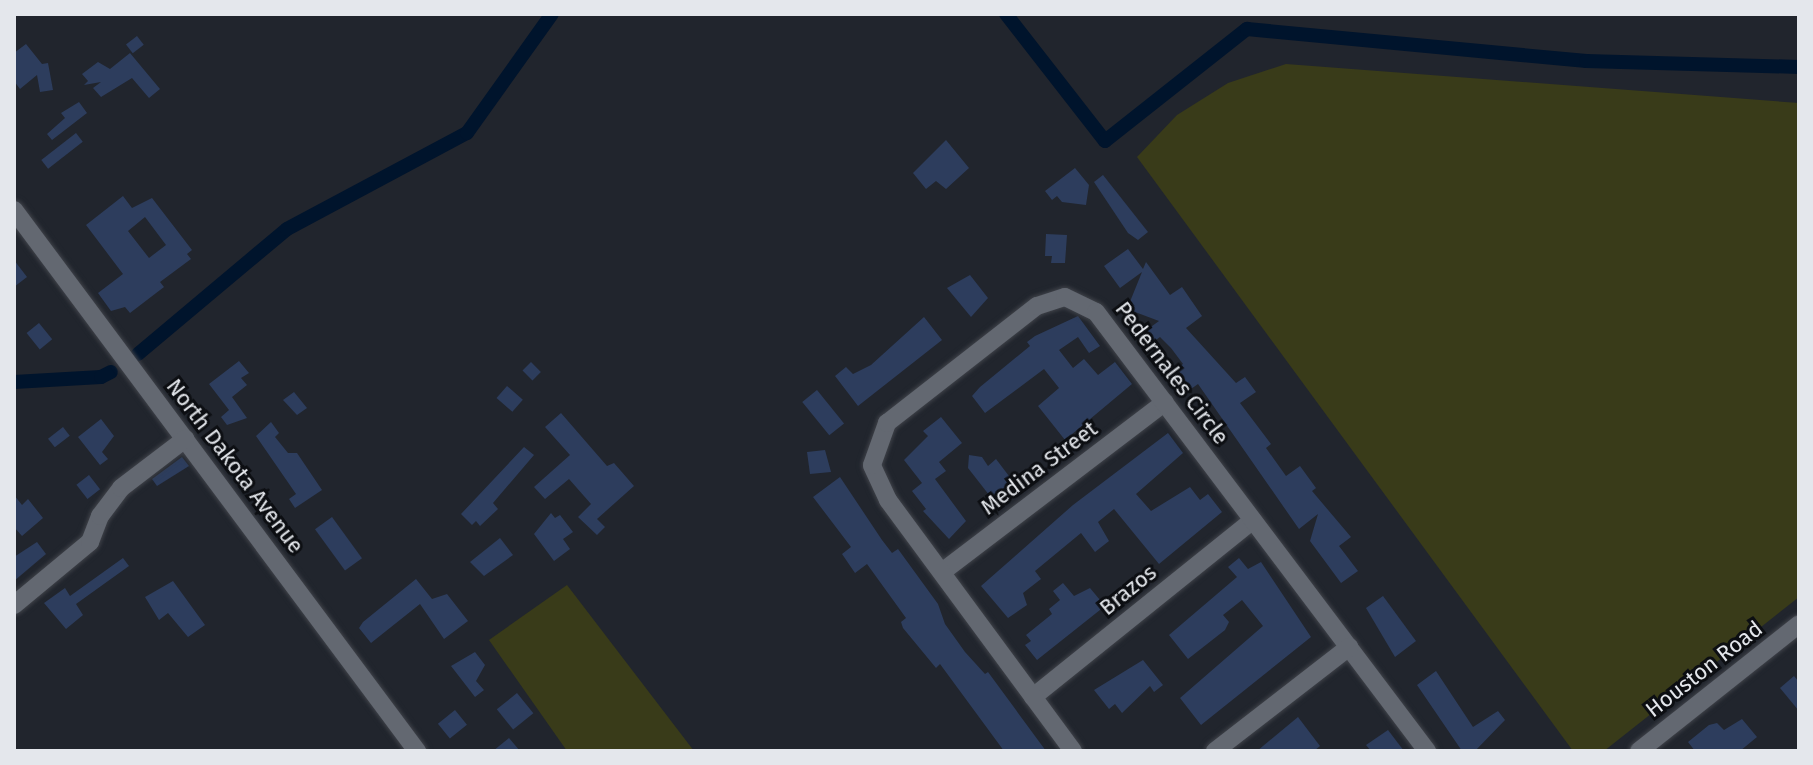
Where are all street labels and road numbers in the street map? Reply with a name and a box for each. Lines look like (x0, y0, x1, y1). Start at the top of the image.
street label: Pedernales Circle (1110, 296, 1234, 450)
street label: North Dakota Avenue (161, 374, 309, 558)
street label: Medina Street (976, 416, 1102, 520)
street label: Brazos (1094, 559, 1162, 621)
street label: Houston Road (1640, 615, 1768, 723)

